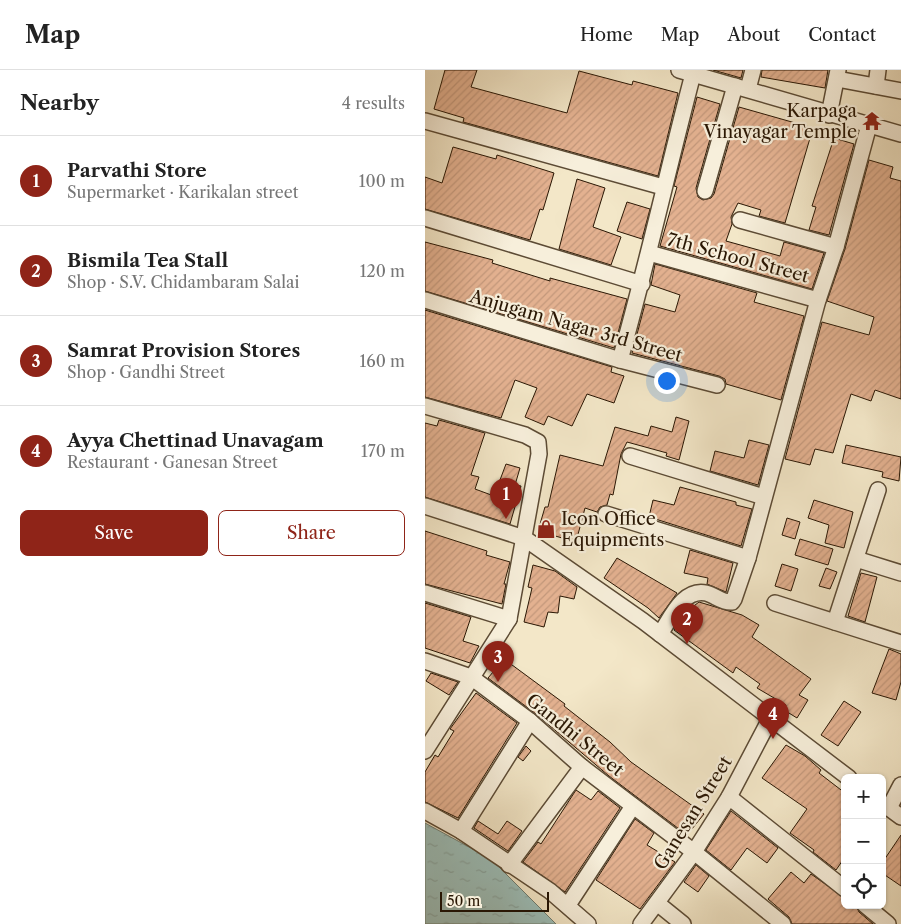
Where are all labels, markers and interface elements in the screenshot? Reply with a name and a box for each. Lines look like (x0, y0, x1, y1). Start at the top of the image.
text: Map (25, 20, 80, 49)
text: Home (580, 24, 633, 46)
text: Map (661, 24, 699, 46)
text: About (727, 24, 780, 46)
text: Contact (808, 24, 876, 46)
text: Nearby (20, 90, 99, 115)
text: 4 results (342, 93, 405, 113)
place label: Karpaga Vinayagar Temple (703, 100, 857, 143)
temple icon: Karpaga Vinayagar Temple (861, 110, 883, 132)
text: Parvathi Store (67, 159, 207, 182)
text: 1 (32, 171, 40, 191)
text: 100 m (359, 171, 405, 191)
text: Supermarket · Karikalan street (67, 182, 298, 202)
street label: 7th School Street (665, 228, 812, 288)
text: Bismila Tea Stall (67, 249, 228, 272)
text: 2 (31, 261, 41, 281)
text: 120 m (360, 261, 405, 281)
text: Shop · S.V. Chidambaram Salai (67, 272, 299, 292)
street label: Anjugam Nagar 3rd Street (466, 285, 685, 367)
text: Samrat Provision Stores (67, 339, 300, 362)
text: 3 (31, 351, 41, 371)
text: 160 m (360, 351, 405, 371)
text: Shop · Gandhi Street (67, 362, 225, 382)
your location (654, 368, 680, 394)
text: Ayya Chettinad Unavagam (67, 429, 324, 452)
text: 4 (31, 441, 41, 461)
text: 170 m (361, 441, 405, 461)
text: Restaurant · Ganesan Street (67, 452, 278, 472)
pin: 1 (490, 478, 522, 519)
place label: Icon Office Equipments (561, 508, 664, 551)
button: Save (20, 510, 208, 556)
button: Share (218, 510, 405, 556)
shop icon: Icon Office Equipments (535, 518, 557, 540)
pin: 2 (671, 603, 703, 644)
pin: 3 (482, 641, 514, 682)
street label: Gandhi Street (522, 689, 629, 781)
pin: 4 (757, 698, 789, 739)
street label: Ganesan Street (649, 752, 737, 874)
map controls (841, 774, 886, 909)
button: + (841, 774, 886, 819)
button: − (841, 819, 886, 864)
button: locate (841, 864, 886, 909)
scale bar (440, 889, 549, 912)
text: 50 m (447, 892, 480, 910)

